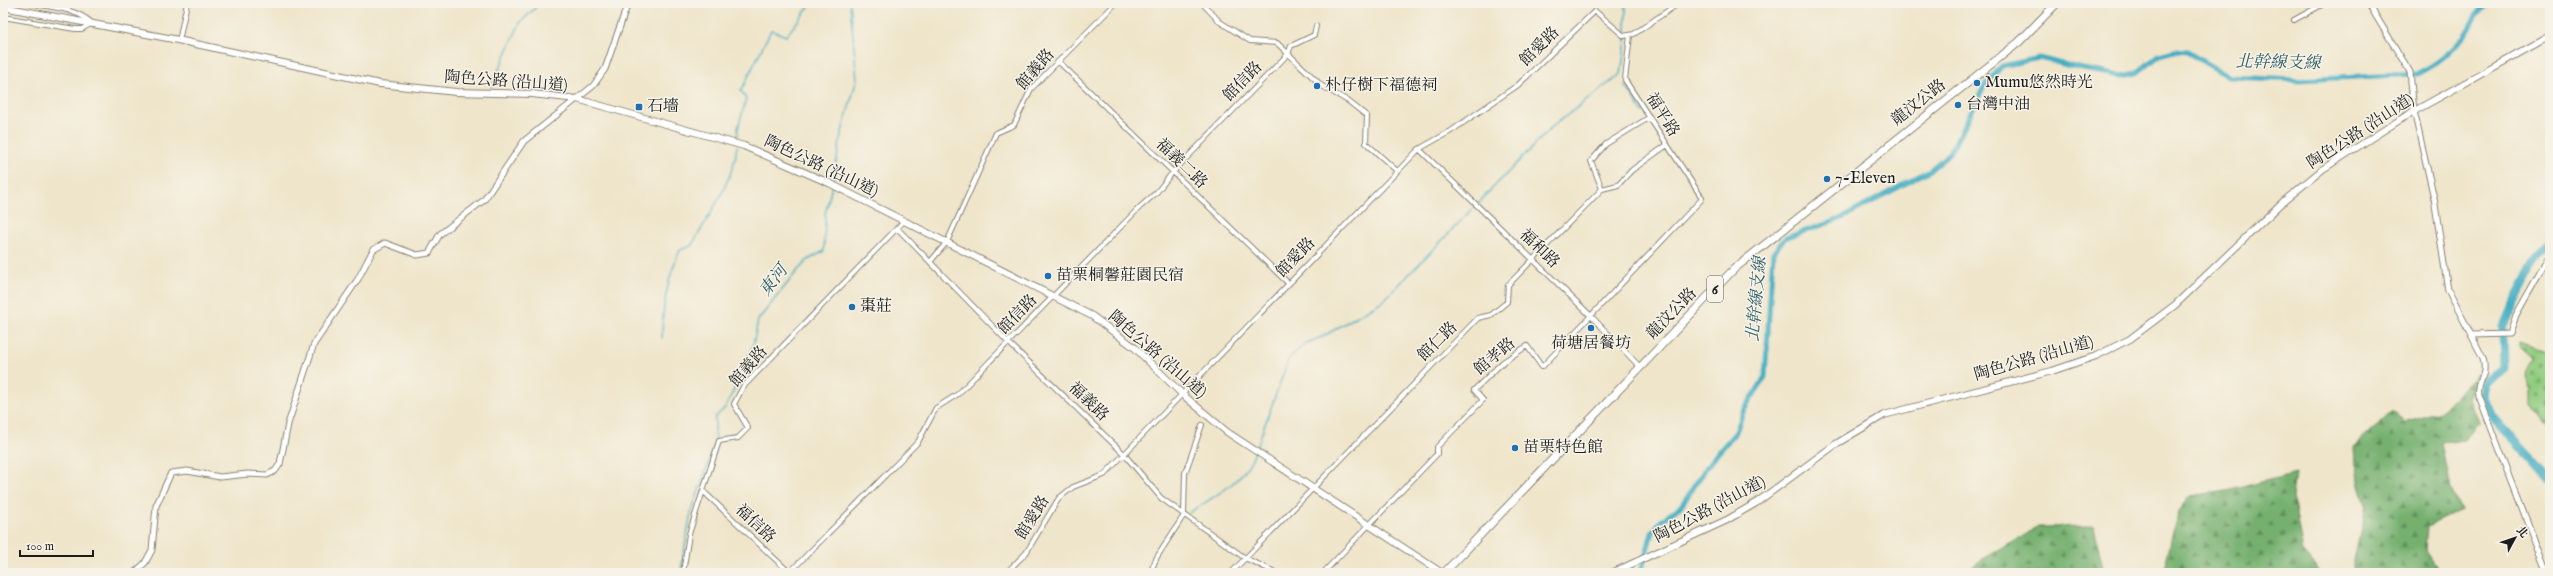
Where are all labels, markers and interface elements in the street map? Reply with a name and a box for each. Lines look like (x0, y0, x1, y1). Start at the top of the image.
street label: 館愛路 (1516, 23, 1564, 71)
street label: 館義路 (1013, 45, 1059, 95)
water label: 北幹線支線 (2235, 52, 2323, 74)
street label: 館信路 (1219, 58, 1267, 106)
street label: 陶色公路 (沿山道) (444, 68, 568, 96)
place label: Mumu悠然時光 (1985, 73, 2093, 93)
street label: 龍汶公路 (1888, 75, 1950, 131)
place label: 朴仔樹下福德祠 (1325, 76, 1437, 96)
marker: Mumu悠然時光 (1972, 78, 1982, 88)
marker: 朴仔樹下福德祠 (1312, 81, 1322, 91)
street label: 福平路 (1641, 89, 1683, 141)
street label: 陶色公路 (沿山道) (2304, 90, 2418, 174)
place label: 台灣中油 (1966, 95, 2030, 115)
place label: 石墻 (647, 97, 679, 117)
marker: 台灣中油 (1953, 100, 1963, 110)
marker: 石墻 (634, 102, 644, 112)
street label: 陶色公路 (沿山道) (761, 132, 881, 202)
street label: 福義二路 (1151, 135, 1211, 193)
place label: 7-Eleven (1835, 169, 1896, 189)
marker: 7-Eleven (1822, 174, 1832, 184)
street label: 福和路 (1515, 225, 1563, 273)
street label: 館愛路 (1272, 234, 1320, 282)
water label: 北幹線支線 (1743, 254, 1771, 342)
water label: 東河 (755, 259, 795, 301)
place label: 苗栗桐馨莊園民宿 (1056, 266, 1184, 286)
marker: 苗栗桐馨莊園民宿 (1043, 271, 1053, 281)
road number: 6 (1707, 276, 1723, 302)
street label: 龍汶公路 (1643, 284, 1701, 344)
street label: 館信路 (994, 291, 1042, 339)
place label: 棗莊 (860, 297, 892, 317)
marker: 棗莊 (847, 302, 857, 312)
street label: 陶色公路 (沿山道) (1104, 307, 1210, 403)
street label: 館仁路 (1414, 318, 1462, 366)
marker: 荷塘居餐坊 (1586, 323, 1596, 333)
street label: 陶色公路 (沿山道) (1972, 332, 2096, 386)
street label: 館孝路 (1470, 334, 1520, 380)
place label: 荷塘居餐坊 (1551, 334, 1631, 354)
street label: 館義路 (726, 342, 772, 392)
street label: 福義路 (1064, 378, 1112, 426)
place label: 苗栗特色館 (1523, 438, 1603, 458)
marker: 苗栗特色館 (1510, 443, 1520, 453)
street label: 陶色公路 (沿山道) (1651, 472, 1769, 548)
street label: 館愛路 (1012, 492, 1054, 544)
street label: 福信路 (731, 500, 779, 548)
north arrow (2495, 518, 2535, 558)
text: 北 (2513, 524, 2531, 541)
scale bar (20, 532, 93, 558)
text: 100 m (26, 539, 54, 554)

